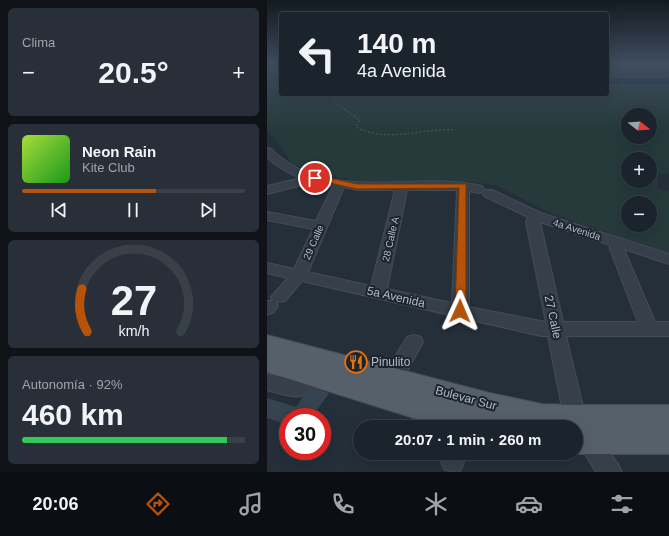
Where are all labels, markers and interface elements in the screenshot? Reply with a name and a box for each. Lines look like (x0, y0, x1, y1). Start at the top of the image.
icon: left (291, 28, 343, 80)
text: 140 m (357, 28, 436, 59)
text: Clima (22, 35, 55, 50)
text: 20.5° (98, 56, 169, 89)
text: − (22, 60, 35, 85)
text: + (232, 60, 245, 85)
text: 4a Avenida (357, 61, 446, 81)
north arrow (621, 108, 657, 144)
map controls (621, 108, 657, 232)
text: Neon Rain (82, 143, 156, 160)
button: + (621, 152, 657, 188)
text: Kite Club (82, 160, 135, 175)
pin (298, 161, 332, 195)
icon: arrive (304, 167, 326, 189)
button: − (621, 196, 657, 232)
icon: previous (48, 199, 70, 221)
icon: pause (122, 199, 144, 221)
icon: next (197, 199, 219, 221)
street label: 28 Calle A (380, 215, 401, 263)
street label: 4a Avenida (552, 217, 602, 242)
street label: 29 Calle (301, 223, 326, 261)
text: 27 (110, 277, 157, 324)
street label: 5a Avenida (366, 284, 427, 311)
position arrow (439, 290, 481, 332)
street label: 27 Calle (542, 294, 564, 340)
text: km/h (118, 323, 149, 339)
restaurant icon: Pinulito (343, 349, 369, 375)
place label: Pinulito (371, 355, 411, 369)
text: Autonomía · 92% (22, 377, 122, 392)
street label: Bulevar Sur (434, 383, 498, 413)
text: 460 km (22, 398, 124, 431)
speed limit sign: 30 (279, 408, 331, 460)
text: 20:07 · 1 min · 260 m (395, 431, 541, 448)
icon: directions (144, 490, 172, 518)
icon: music (237, 490, 265, 518)
icon: phone (329, 490, 357, 518)
icon: climate (422, 490, 450, 518)
icon: car (515, 490, 543, 518)
icon: filters (608, 490, 636, 518)
text: 20:06 (32, 494, 79, 514)

